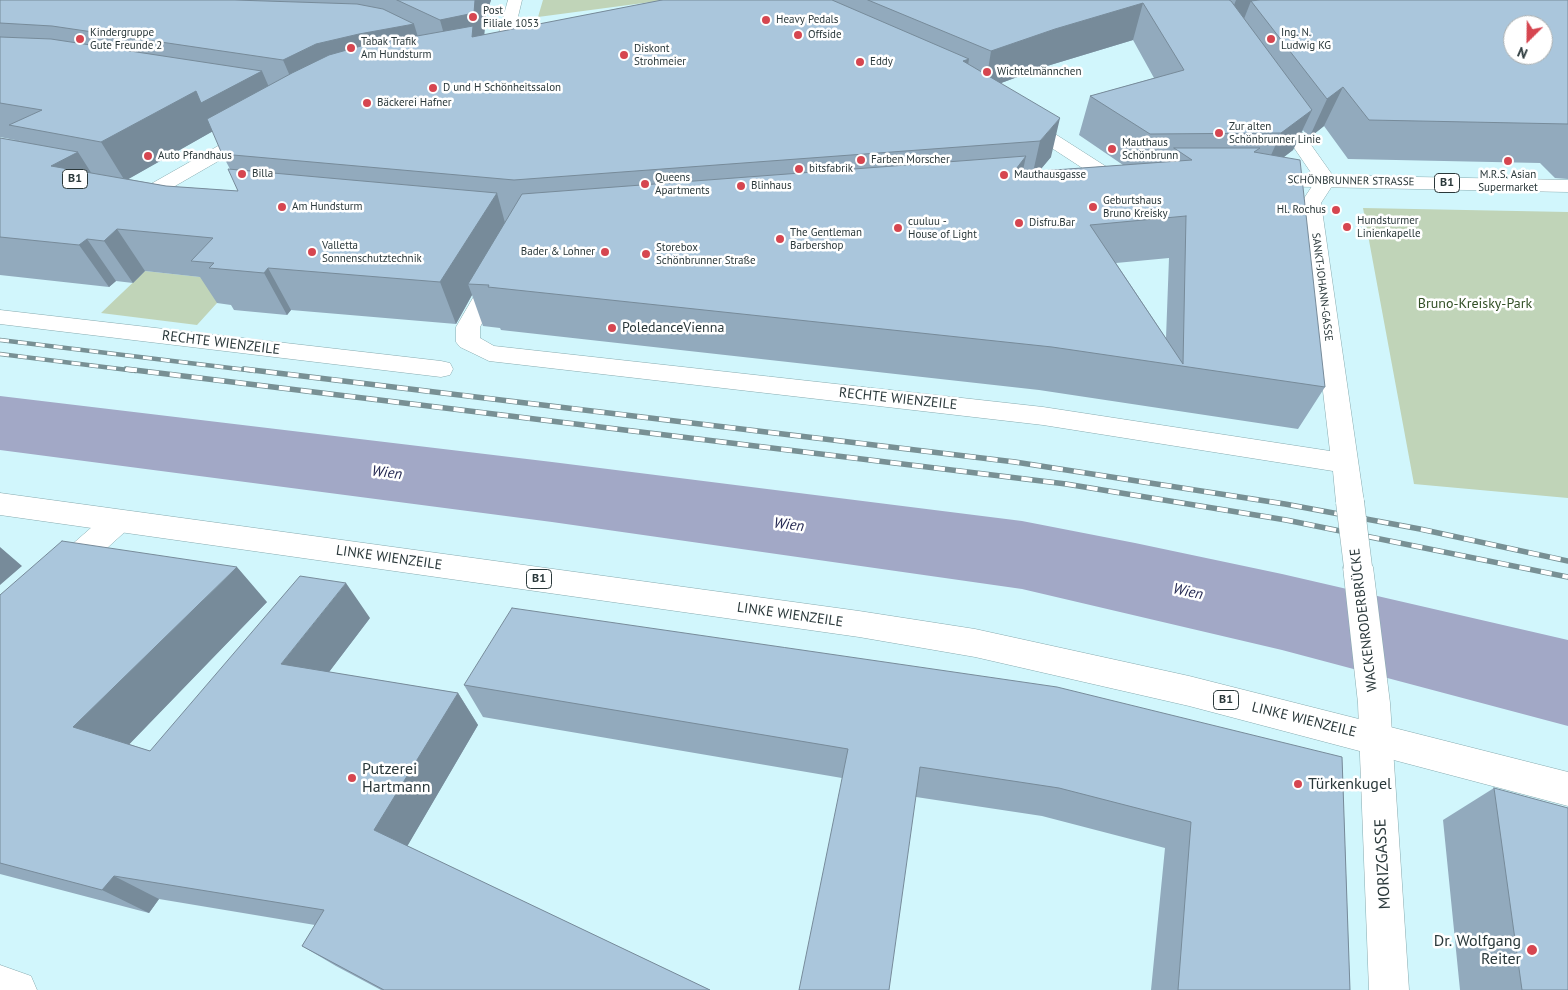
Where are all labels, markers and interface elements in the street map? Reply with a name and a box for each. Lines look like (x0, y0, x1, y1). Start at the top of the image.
place label: Post Filiale 1053 (483, 4, 539, 30)
marker: Post Filiale 1053 (467, 11, 479, 23)
place label: Heavy Pedals (776, 13, 838, 27)
marker: Heavy Pedals (760, 14, 772, 26)
north arrow (1503, 15, 1553, 65)
place label: Kindergruppe Gute Freunde 2 (90, 26, 162, 52)
place label: Ing. N. Ludwig KG (1281, 26, 1331, 52)
place label: Offside (808, 28, 842, 42)
marker: Offside (792, 29, 804, 41)
marker: Kindergruppe Gute Freunde 2 (74, 33, 86, 45)
marker: Ing. N. Ludwig KG (1265, 33, 1277, 45)
place label: Tabak Trafik Am Hundsturm (361, 35, 432, 61)
marker: Tabak Trafik Am Hundsturm (345, 42, 357, 54)
place label: Diskont Strohmeier (634, 42, 686, 68)
text: N (1515, 43, 1530, 63)
marker: Diskont Strohmeier (618, 49, 630, 61)
place label: Eddy (870, 55, 893, 69)
marker: Eddy (854, 56, 866, 68)
place label: Wichtelmännchen (997, 65, 1081, 79)
marker: Wichtelmännchen (981, 66, 993, 78)
place label: D und H Schönheitssalon (443, 81, 561, 95)
marker: D und H Schönheitssalon (427, 82, 439, 94)
place label: Bäckerei Hafner (377, 96, 451, 110)
marker: Bäckerei Hafner (361, 97, 373, 109)
place label: Zur alten Schönbrunner Linie (1229, 120, 1321, 146)
marker: Zur alten Schönbrunner Linie (1213, 127, 1225, 139)
place label: Mauthaus Schönbrunn (1122, 136, 1178, 162)
marker: Mauthaus Schönbrunn (1106, 143, 1118, 155)
place label: Auto Pfandhaus (158, 149, 232, 163)
marker: Auto Pfandhaus (142, 150, 154, 162)
place label: Farben Morscher (871, 153, 950, 167)
marker: Farben Morscher (855, 154, 867, 166)
marker: M.R.S. Asian Supermarket (1502, 155, 1514, 167)
place label: bitsfabrik (809, 162, 853, 176)
marker: bitsfabrik (793, 163, 805, 175)
place label: Billa (252, 167, 273, 181)
marker: Billa (236, 168, 248, 180)
place label: Mauthausgasse (1014, 168, 1086, 182)
place label: M.R.S. Asian Supermarket (1478, 168, 1538, 194)
marker: Mauthausgasse (998, 169, 1010, 181)
road number: B1 (62, 170, 88, 188)
place label: Queens Apartments (655, 171, 710, 197)
street label: SCHÖNBRUNNER STRASSE (1287, 173, 1415, 189)
road number: B1 (1434, 174, 1460, 192)
marker: Queens Apartments (639, 178, 651, 190)
place label: Blinhaus (751, 179, 792, 193)
marker: Blinhaus (735, 180, 747, 192)
place label: Geburtshaus Bruno Kreisky (1103, 194, 1168, 220)
place label: Am Hundsturm (292, 200, 363, 214)
marker: Am Hundsturm (276, 201, 288, 213)
marker: Geburtshaus Bruno Kreisky (1087, 201, 1099, 213)
place label: Hl. Rochus (1277, 203, 1326, 217)
marker: Hl. Rochus (1330, 204, 1342, 216)
place label: Hundsturmer Linienkapelle (1357, 214, 1420, 240)
place label: cuuluu - House of Light (908, 215, 977, 241)
place label: Disfru.Bar (1029, 216, 1075, 230)
marker: Disfru.Bar (1013, 217, 1025, 229)
marker: Hundsturmer Linienkapelle (1341, 221, 1353, 233)
marker: cuuluu - House of Light (892, 222, 904, 234)
place label: The Gentleman Barbershop (790, 226, 862, 252)
street label: SANKT-JOHANN-GASSE (1309, 232, 1335, 342)
marker: The Gentleman Barbershop (774, 233, 786, 245)
place label: Valletta Sonnenschutztechnik (322, 239, 422, 265)
place label: Storebox Schönbrunner Straße (656, 241, 756, 267)
place label: Bader & Lohner (521, 245, 595, 259)
marker: Valletta Sonnenschutztechnik (306, 246, 318, 258)
marker: Bader & Lohner (599, 246, 611, 258)
marker: Storebox Schönbrunner Straße (640, 248, 652, 260)
park label: Bruno-Kreisky-Park (1418, 296, 1532, 312)
place label: PoledanceVienna (622, 320, 724, 336)
marker: PoledanceVienna (606, 322, 618, 334)
street label: RECHTE WIENZEILE (161, 327, 281, 359)
street label: RECHTE WIENZEILE (838, 384, 958, 414)
water label: Wien (371, 462, 403, 484)
water label: Wien (773, 514, 805, 536)
street label: LINKE WIENZEILE (335, 542, 443, 574)
street label: WACKENRODERBRÜCKE (1347, 547, 1381, 693)
road number: B1 (526, 570, 552, 588)
water label: Wien (1171, 580, 1205, 604)
street label: LINKE WIENZEILE (736, 599, 844, 631)
road number: B1 (1214, 690, 1238, 710)
street label: LINKE WIENZEILE (1250, 699, 1358, 741)
place label: Putzerei Hartmann (362, 759, 430, 797)
marker: Putzerei Hartmann (346, 772, 358, 784)
place label: Türkenkugel (1308, 774, 1392, 794)
marker: Türkenkugel (1292, 778, 1304, 790)
street label: MORIZGASSE (1371, 818, 1395, 910)
place label: Dr. Wolfgang Reiter (1434, 931, 1521, 969)
marker: Dr. Wolfgang Reiter (1525, 943, 1539, 957)

